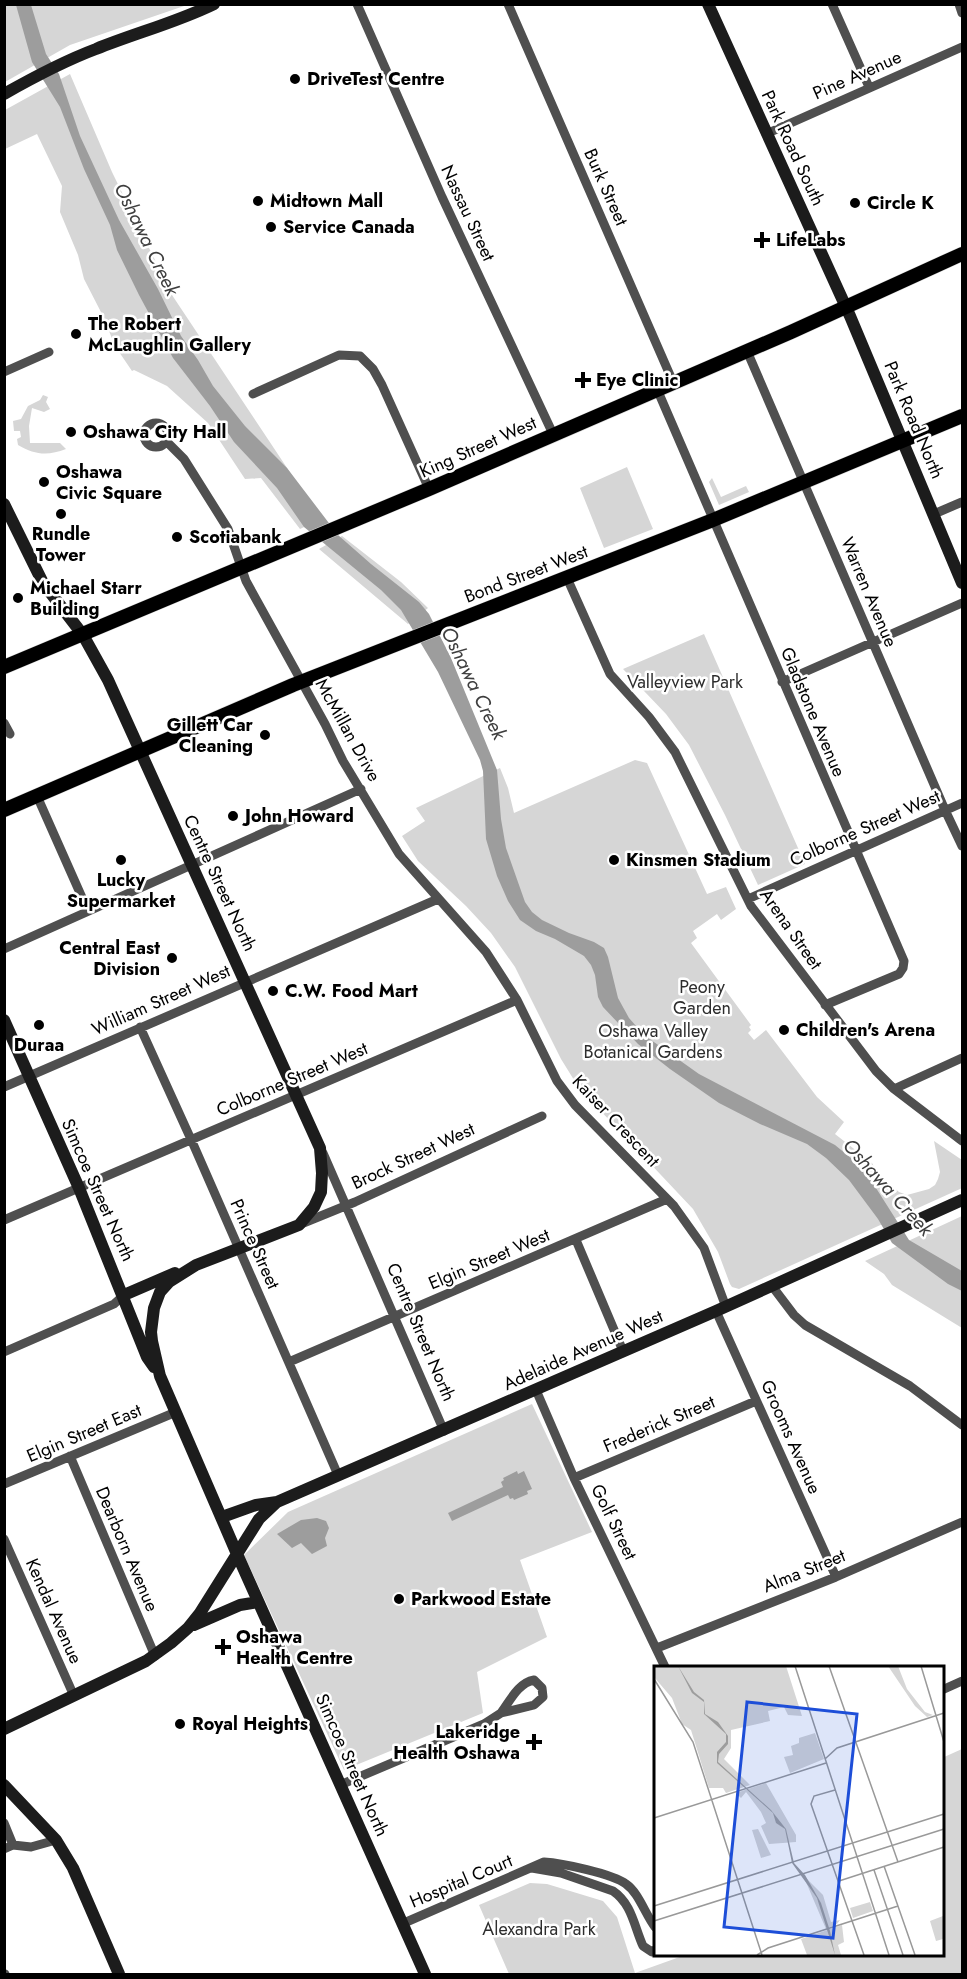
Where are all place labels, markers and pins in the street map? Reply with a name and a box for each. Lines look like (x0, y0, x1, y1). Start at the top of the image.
place label: DriveTest Centre (307, 66, 445, 92)
marker: DriveTest Centre (288, 72, 302, 86)
place label: Midtown Mall (270, 188, 383, 214)
place label: Circle K (867, 190, 934, 216)
marker: Midtown Mall (251, 194, 265, 208)
marker: Circle K (848, 196, 862, 210)
place label: Service Canada (283, 214, 415, 240)
marker: Service Canada (264, 220, 278, 234)
place label: LifeLabs (776, 227, 846, 253)
marker: LifeLabs (753, 231, 771, 249)
place label: The Robert McLaughlin Gallery (88, 311, 252, 358)
marker: The Robert McLaughlin Gallery (69, 327, 83, 341)
place label: Eye Clinic (596, 367, 678, 393)
marker: Eye Clinic (574, 371, 592, 389)
place label: Oshawa City Hall (83, 419, 226, 445)
marker: Oshawa City Hall (64, 425, 78, 439)
place label: Oshawa Civic Square (56, 459, 162, 506)
marker: Oshawa Civic Square (37, 475, 51, 489)
marker: Rundle Tower (54, 507, 68, 521)
place label: Rundle Tower (32, 521, 90, 568)
place label: Scotiabank (189, 524, 282, 550)
marker: Scotiabank (170, 530, 184, 544)
place label: Michael Starr Building (30, 575, 142, 622)
marker: Michael Starr Building (11, 591, 25, 605)
place label: Gillett Car Cleaning (167, 712, 254, 759)
marker: Gillett Car Cleaning (258, 728, 272, 742)
place label: John Howard (242, 803, 354, 829)
marker: John Howard (226, 809, 240, 823)
place label: Kinsmen Stadium (626, 847, 771, 873)
marker: Lucky Supermarket (114, 853, 128, 867)
marker: Kinsmen Stadium (607, 853, 621, 867)
place label: Lucky Supermarket (67, 867, 175, 914)
place label: Central East Division (59, 935, 160, 982)
marker: Central East Division (165, 951, 179, 965)
place label: C.W. Food Mart (285, 978, 418, 1004)
marker: C.W. Food Mart (266, 984, 280, 998)
place label: Children's Arena (796, 1017, 935, 1043)
marker: Duraa (32, 1018, 46, 1032)
marker: Children's Arena (777, 1023, 791, 1037)
place label: Duraa (14, 1032, 64, 1058)
place label: Parkwood Estate (411, 1586, 551, 1612)
marker: Parkwood Estate (392, 1592, 406, 1606)
place label: Oshawa Health Centre (236, 1624, 353, 1671)
marker: Oshawa Health Centre (214, 1638, 232, 1656)
place label: Royal Heights (192, 1711, 308, 1737)
marker: Royal Heights (173, 1717, 187, 1731)
place label: Lakeridge Health Oshawa (393, 1719, 520, 1766)
marker: Lakeridge Health Oshawa (525, 1733, 543, 1751)

